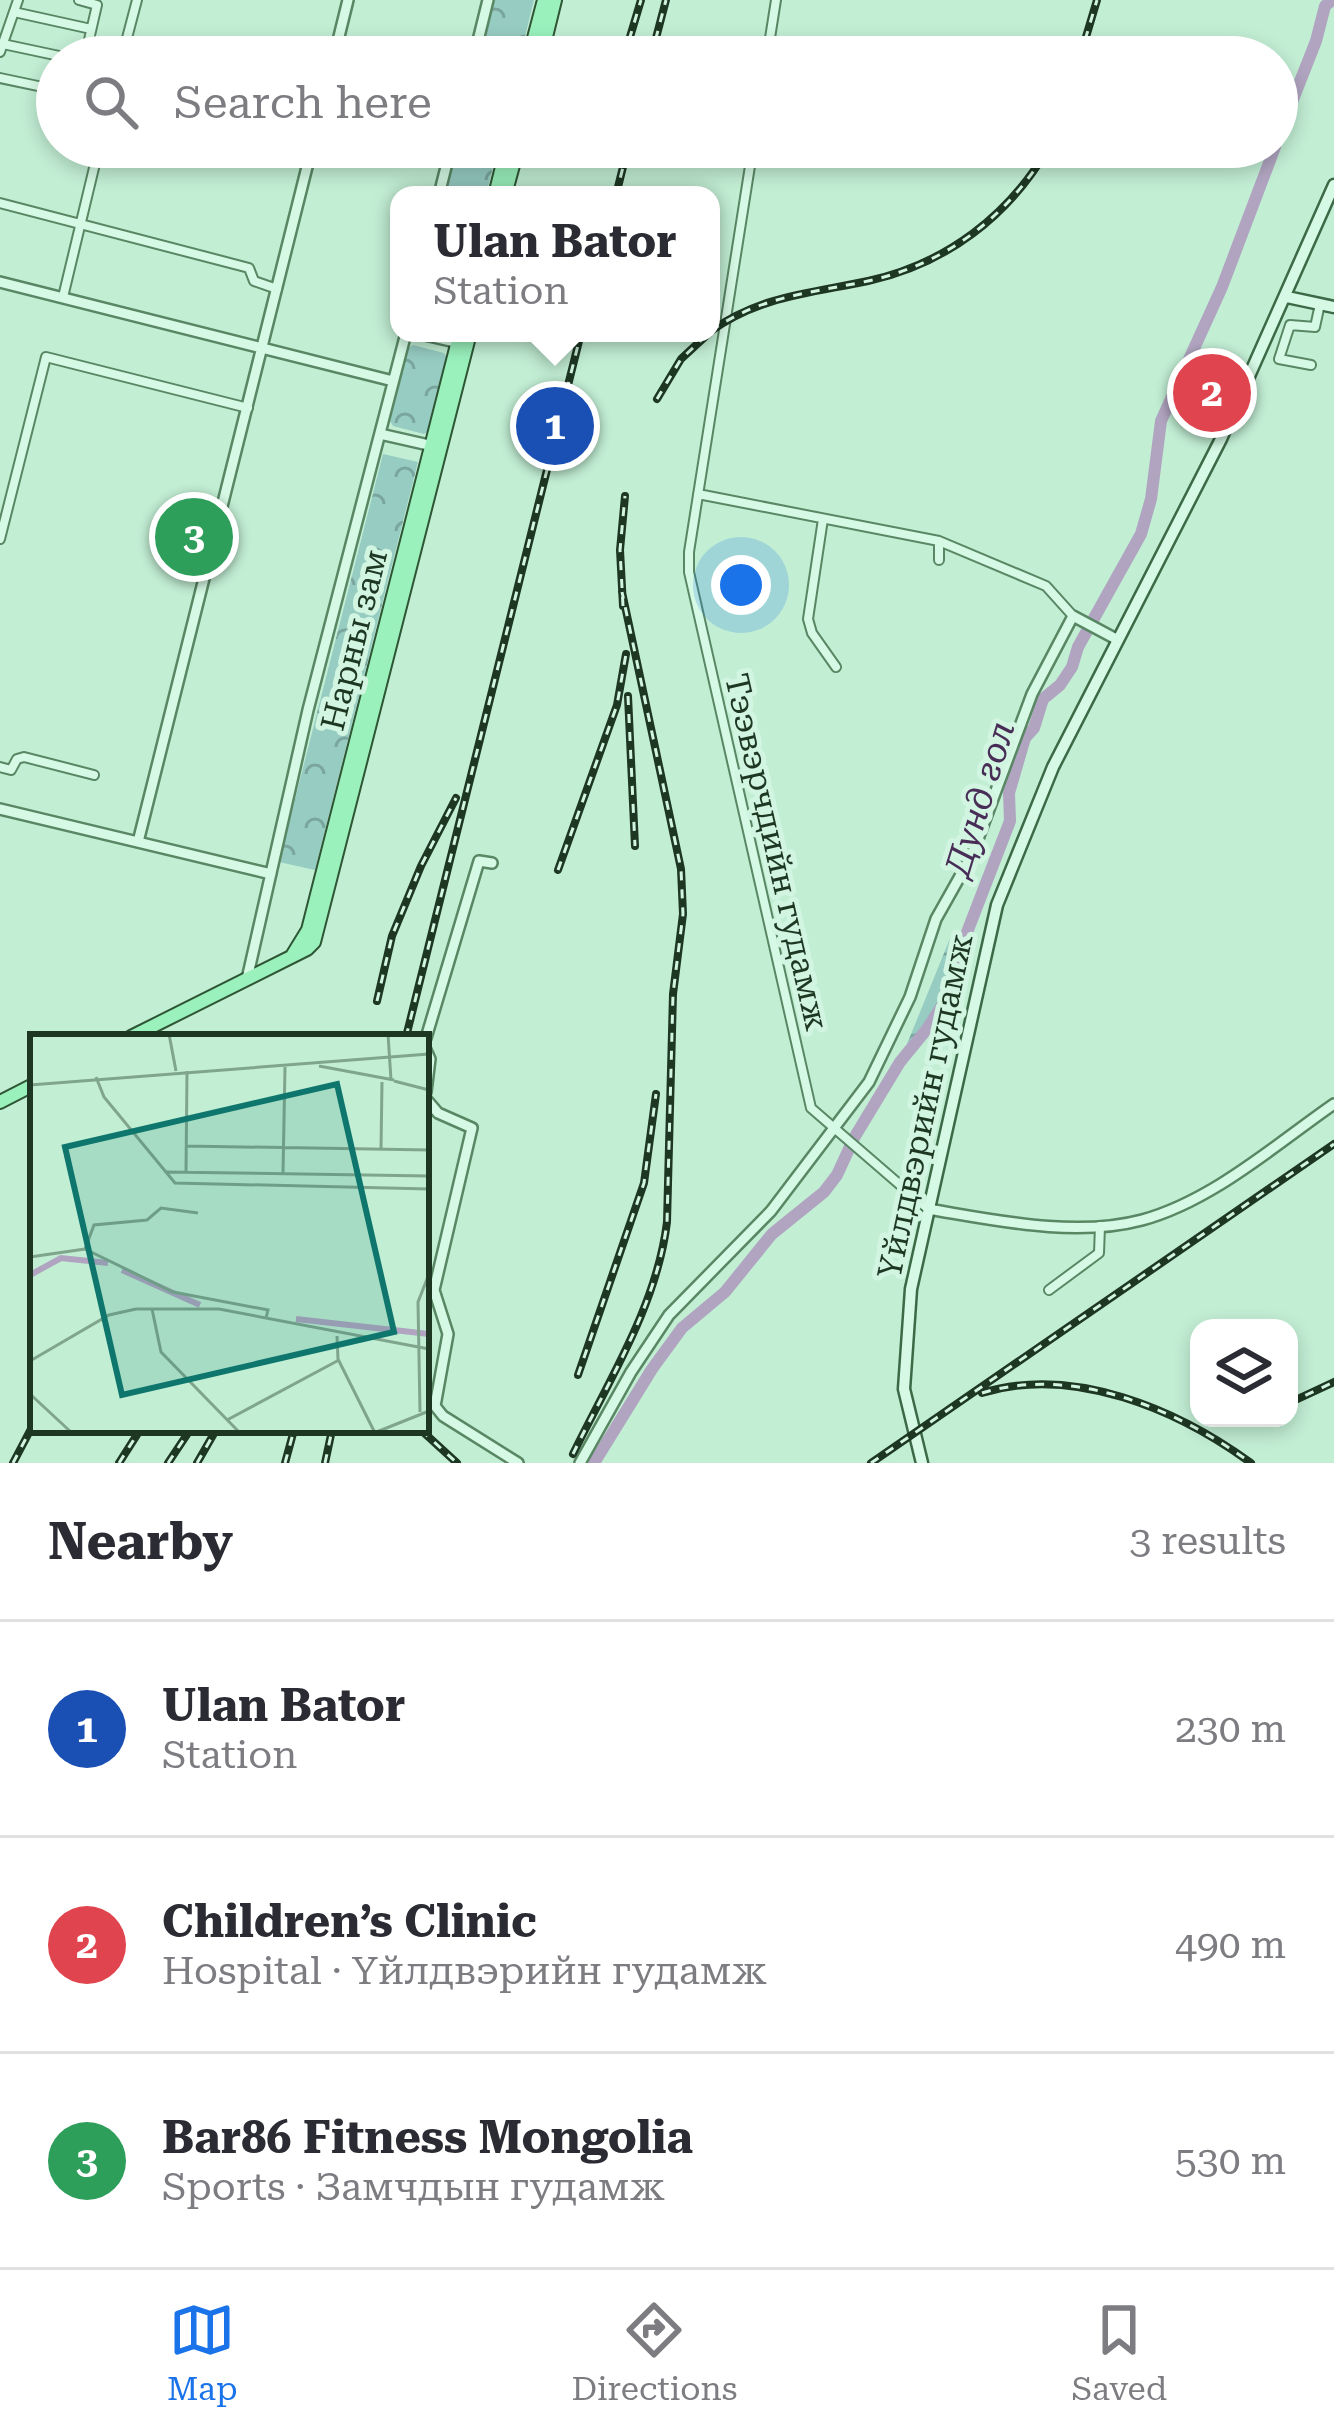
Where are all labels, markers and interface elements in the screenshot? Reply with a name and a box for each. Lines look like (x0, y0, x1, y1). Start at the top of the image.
search box (36, 36, 1298, 168)
icon: search (78, 69, 144, 135)
text: Search here (174, 76, 432, 129)
popup (390, 186, 720, 342)
text: Ulan Bator (433, 215, 677, 268)
text: Station (433, 268, 569, 314)
pin: 2 (1173, 348, 1251, 438)
pin: 1 (516, 381, 594, 471)
pin: 3 (155, 492, 233, 582)
street label: Нарны зам (313, 545, 395, 735)
your location (711, 555, 771, 615)
street label: Тээвэрчдийн гудамж (717, 670, 837, 1034)
water label: Дунд гол (936, 716, 1023, 883)
street label: Yйлдвэрийн гудамж (869, 930, 981, 1282)
inset map (30, 1034, 429, 1433)
map controls (1190, 1319, 1298, 1427)
button: layers (1190, 1319, 1298, 1427)
text: Nearby (48, 1512, 233, 1571)
text: 3 results (1129, 1518, 1286, 1564)
text: Ulan Bator (162, 1679, 405, 1732)
text: 1 (76, 1706, 98, 1752)
text: 230 m (1175, 1706, 1286, 1752)
text: Station (162, 1732, 297, 1778)
text: Children’s Clinic (162, 1895, 537, 1948)
text: 2 (76, 1922, 98, 1968)
text: 490 m (1175, 1922, 1286, 1968)
text: Hospital · Yйлдвэрийн гудамж (162, 1948, 767, 1994)
text: Bar86 Fitness Mongolia (162, 2111, 693, 2164)
text: 3 (76, 2138, 98, 2184)
text: 530 m (1175, 2138, 1286, 2184)
text: Sports · Замчдын гудамж (162, 2164, 665, 2210)
tab: Map (167, 2297, 238, 2408)
tab: Directions (571, 2297, 737, 2408)
tab: Saved (1071, 2297, 1167, 2408)

